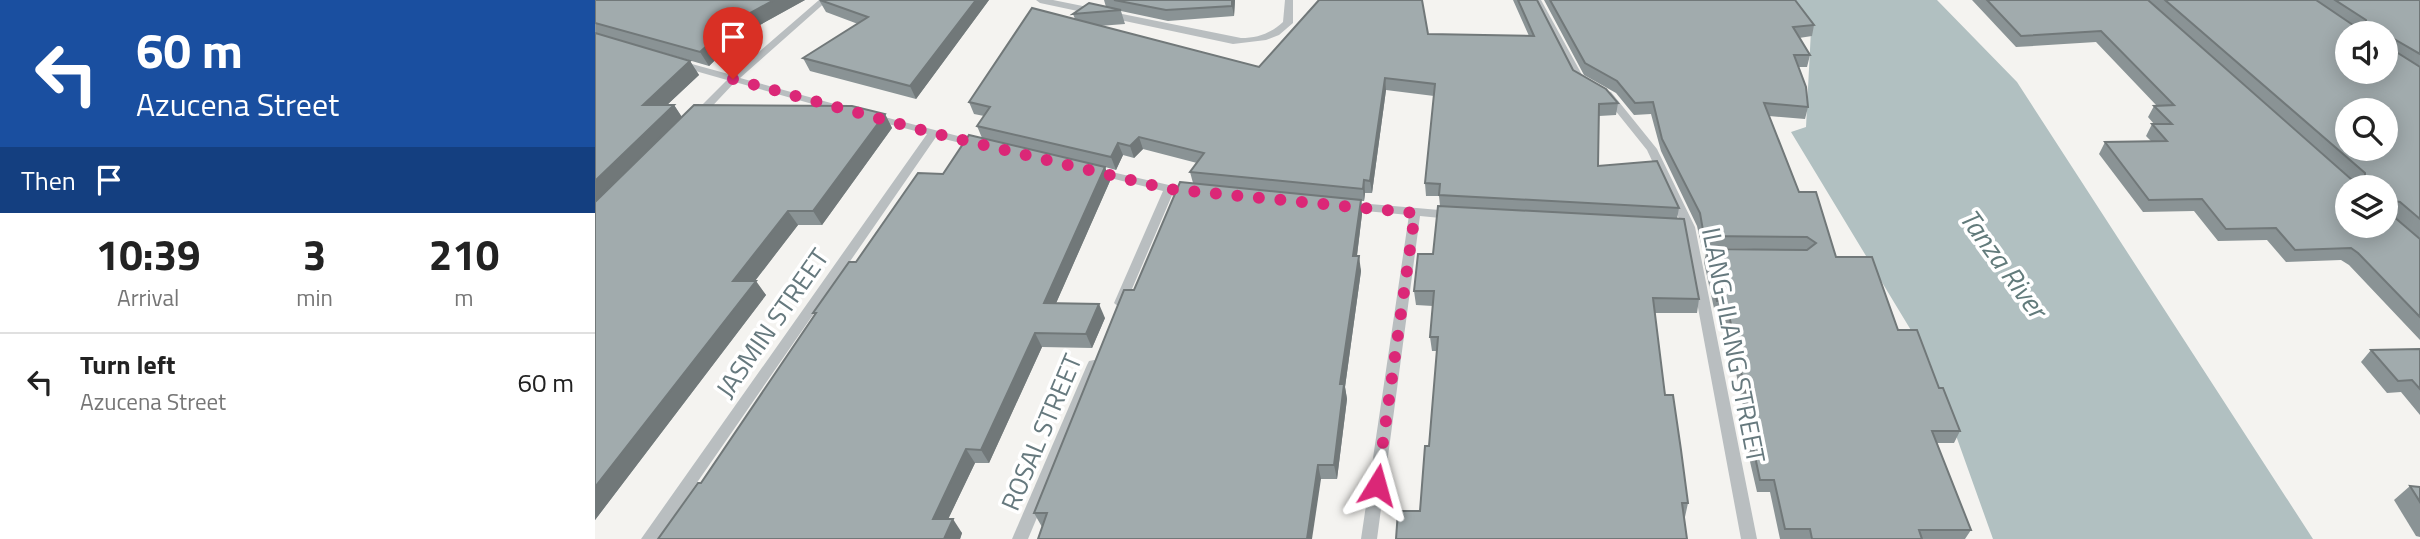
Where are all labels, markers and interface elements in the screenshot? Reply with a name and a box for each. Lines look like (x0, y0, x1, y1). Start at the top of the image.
pin (703, 7, 763, 79)
text: 60 m (136, 12, 243, 87)
icon: arrive (714, 18, 752, 56)
map controls (2335, 21, 2398, 238)
button: sound (2335, 21, 2398, 84)
icon: left (21, 28, 112, 119)
text: Azucena Street (136, 80, 339, 128)
button: search (2335, 98, 2398, 161)
text: Then (21, 161, 76, 200)
icon: arrive (90, 161, 128, 199)
button: layers (2335, 175, 2398, 238)
water label: Tanza River (1949, 199, 2060, 329)
text: 10:39 (96, 222, 201, 286)
text: 3 (303, 222, 326, 286)
text: 210 (429, 222, 499, 286)
street label: ILANG-ILANG STREET (1692, 224, 1776, 466)
street label: JASMIN STREET (706, 240, 838, 406)
text: Arrival (117, 280, 179, 315)
text: min (296, 280, 333, 315)
text: m (454, 280, 474, 315)
text: Turn left (80, 345, 175, 384)
street label: ROSAL STREET (990, 347, 1092, 516)
icon: left (21, 363, 59, 401)
text: 60 m (517, 363, 574, 402)
text: Azucena Street (80, 384, 226, 419)
position arrow (1340, 448, 1414, 522)

